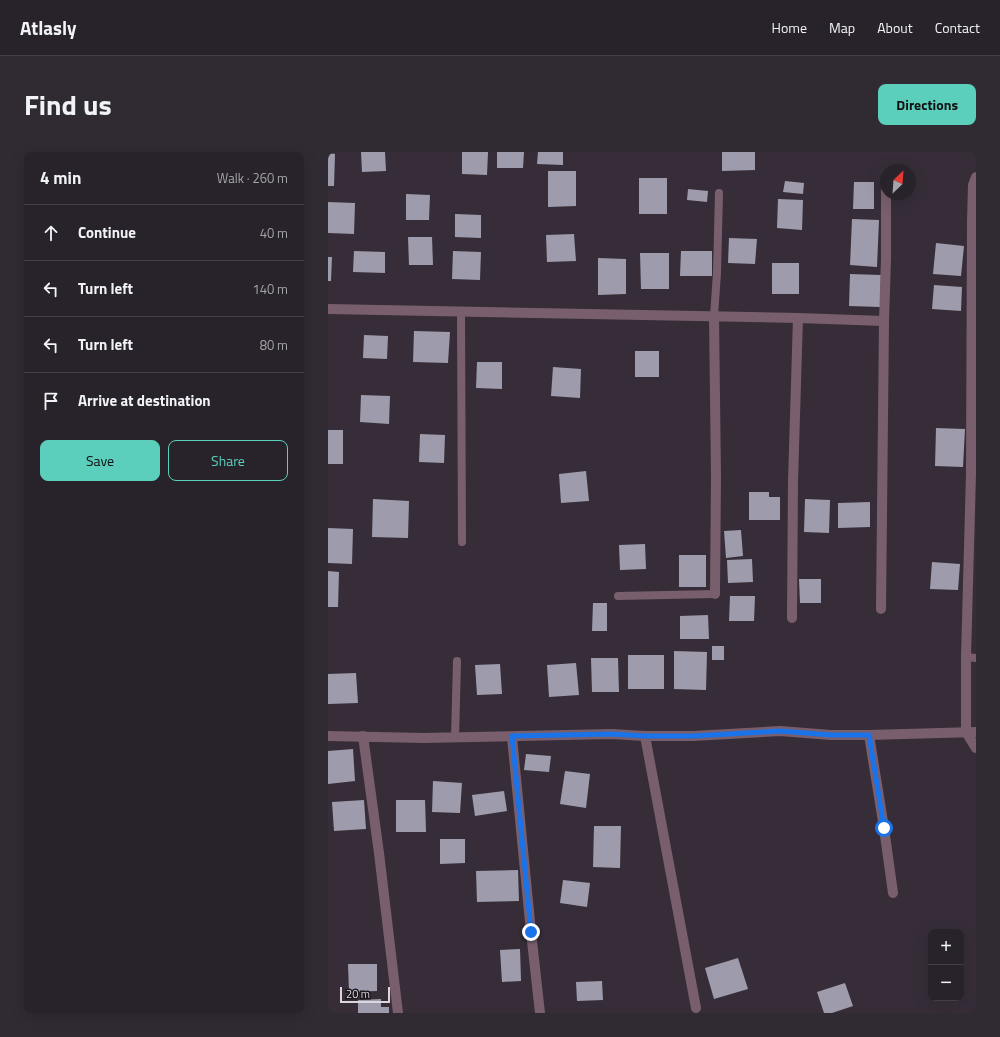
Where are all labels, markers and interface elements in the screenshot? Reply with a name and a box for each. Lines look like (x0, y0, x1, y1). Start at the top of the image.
text: Atlasly (20, 13, 77, 42)
text: Home (772, 17, 807, 38)
text: Map (829, 17, 855, 38)
text: About (877, 17, 913, 38)
text: Contact (935, 17, 980, 38)
text: Find us (24, 83, 112, 126)
button: Directions (878, 84, 976, 125)
north arrow (880, 164, 916, 200)
text: 4 min (40, 165, 81, 191)
text: Walk · 260 m (217, 168, 288, 188)
text: Continue (78, 221, 136, 244)
icon: ahead (40, 222, 62, 244)
text: 40 m (260, 223, 288, 243)
text: Turn left (78, 277, 133, 300)
icon: left (40, 278, 62, 300)
text: 140 m (252, 279, 288, 299)
text: Turn left (78, 333, 133, 356)
icon: left (40, 334, 62, 356)
text: 80 m (260, 335, 288, 355)
text: Arrive at destination (78, 389, 211, 412)
icon: arrive (40, 390, 62, 412)
button: Save (40, 440, 160, 481)
button: Share (168, 440, 288, 481)
route start (875, 819, 893, 837)
route end (522, 923, 540, 941)
map controls (928, 929, 964, 1001)
button: + (928, 929, 964, 965)
button: − (928, 965, 964, 1001)
scale bar (340, 985, 390, 1004)
text: 20 m (346, 986, 370, 1002)

